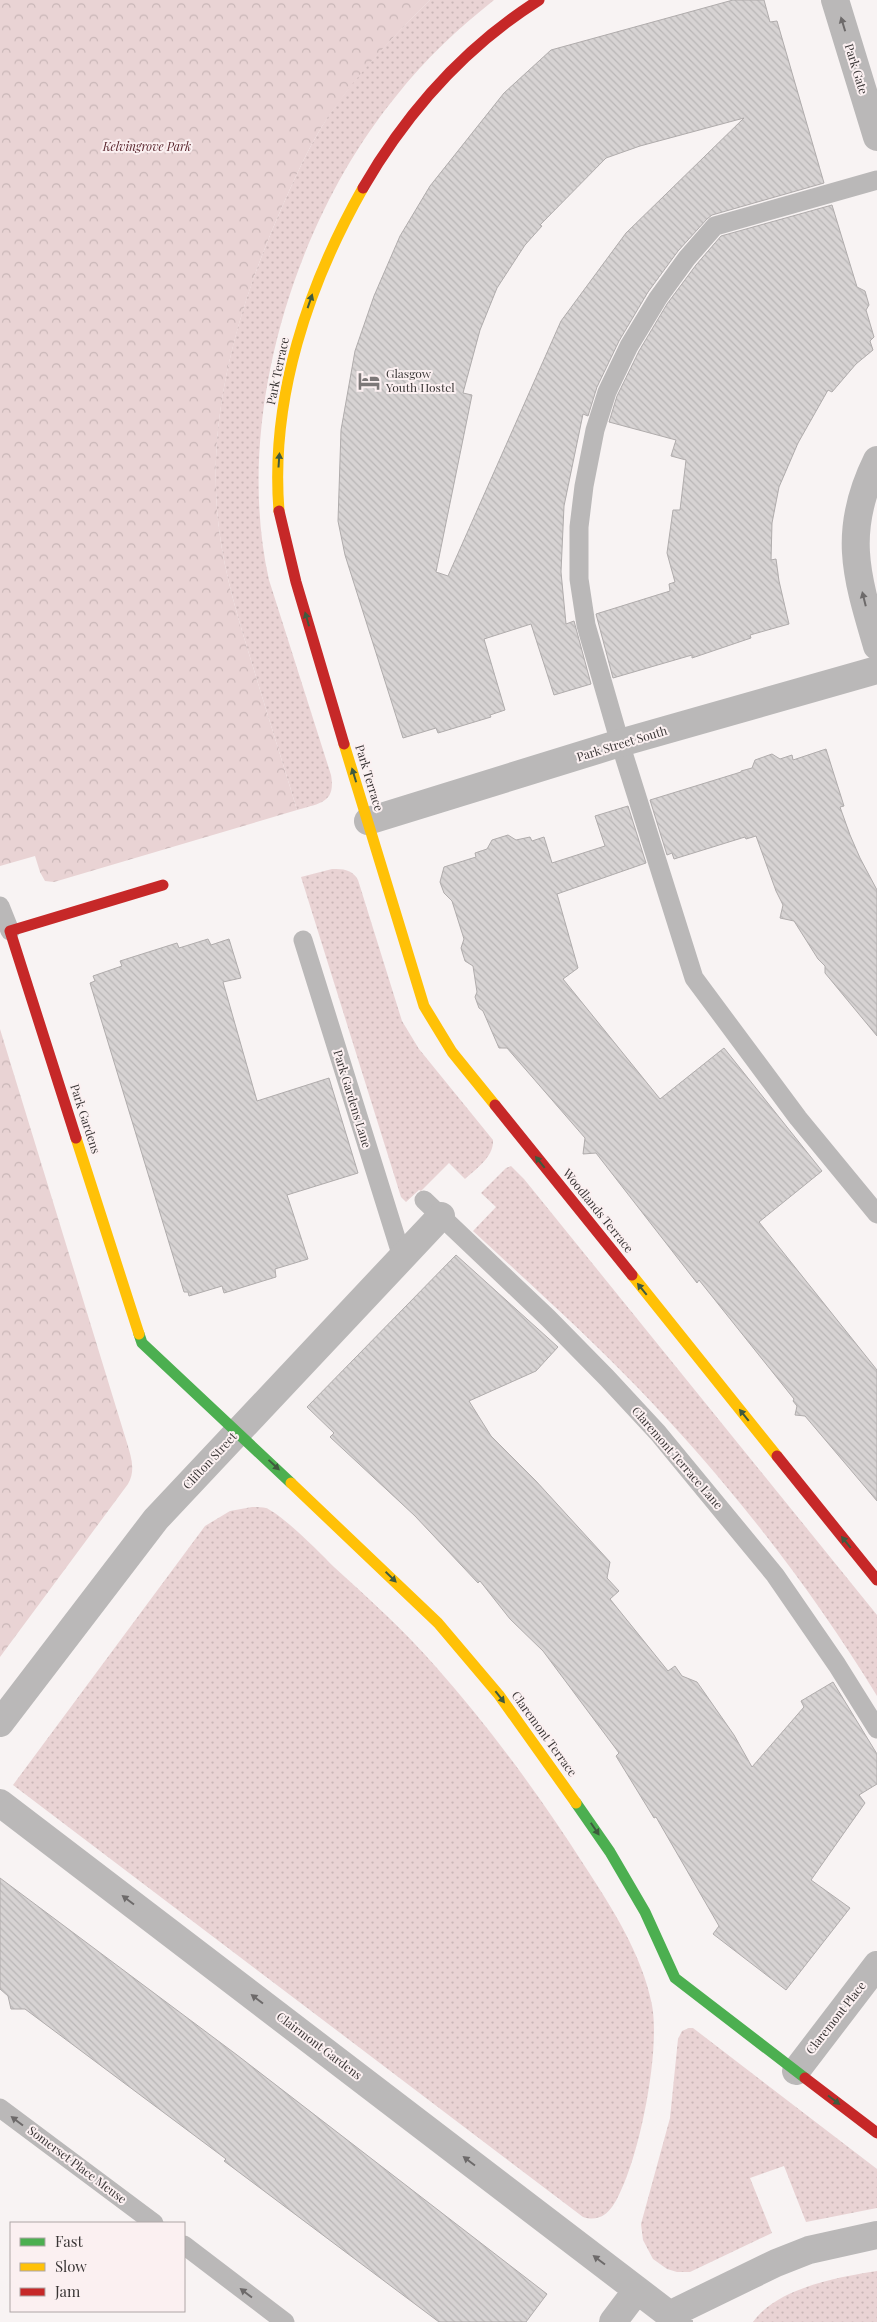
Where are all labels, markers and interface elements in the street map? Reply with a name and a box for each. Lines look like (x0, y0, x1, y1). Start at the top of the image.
one-way arrow (838, 16, 846, 31)
street label: Park Gate (842, 41, 872, 96)
park label: Kelvingrove Park (102, 138, 191, 154)
one-way arrow (306, 293, 314, 308)
street label: Park Terrace (262, 336, 292, 406)
place label: Glasgow Youth Hostel (385, 365, 455, 395)
hotel icon: Glasgow Youth Hostel (356, 368, 382, 394)
one-way arrow (276, 452, 284, 468)
one-way arrow (860, 592, 868, 607)
one-way arrow (302, 611, 310, 626)
street label: Park Street South (575, 722, 669, 764)
street label: Park Terrace (352, 742, 388, 813)
one-way arrow (349, 767, 357, 782)
street label: Park Gardens Lane (330, 1048, 375, 1150)
street label: Park Gardens (67, 1082, 105, 1156)
one-way arrow (535, 1156, 546, 1169)
street label: Woodlands Terrace (559, 1164, 638, 1256)
one-way arrow (637, 1283, 648, 1296)
street label: Claremont Terrace Lane (629, 1403, 727, 1512)
one-way arrow (739, 1409, 750, 1422)
street label: Clifton Street (179, 1428, 240, 1492)
one-way arrow (267, 1459, 279, 1471)
one-way arrow (841, 1536, 852, 1549)
one-way arrow (385, 1571, 397, 1583)
street label: Claremont Terrace (508, 1688, 581, 1779)
one-way arrow (495, 1691, 505, 1704)
one-way arrow (590, 1823, 600, 1836)
one-way arrow (122, 1895, 135, 1906)
street label: Claremont Place (802, 1978, 869, 2057)
one-way arrow (250, 1994, 264, 2004)
street label: Clairmont Gardens (274, 2008, 366, 2083)
one-way arrow (827, 2095, 840, 2106)
one-way arrow (11, 2115, 24, 2126)
street label: Somerset Place Meuse (25, 2122, 130, 2207)
one-way arrow (463, 2156, 476, 2167)
legend (10, 2222, 185, 2312)
text: Fast (55, 2231, 84, 2251)
one-way arrow (592, 2255, 606, 2265)
text: Slow (55, 2256, 87, 2276)
text: Jam (54, 2281, 81, 2301)
one-way arrow (240, 2287, 253, 2298)

